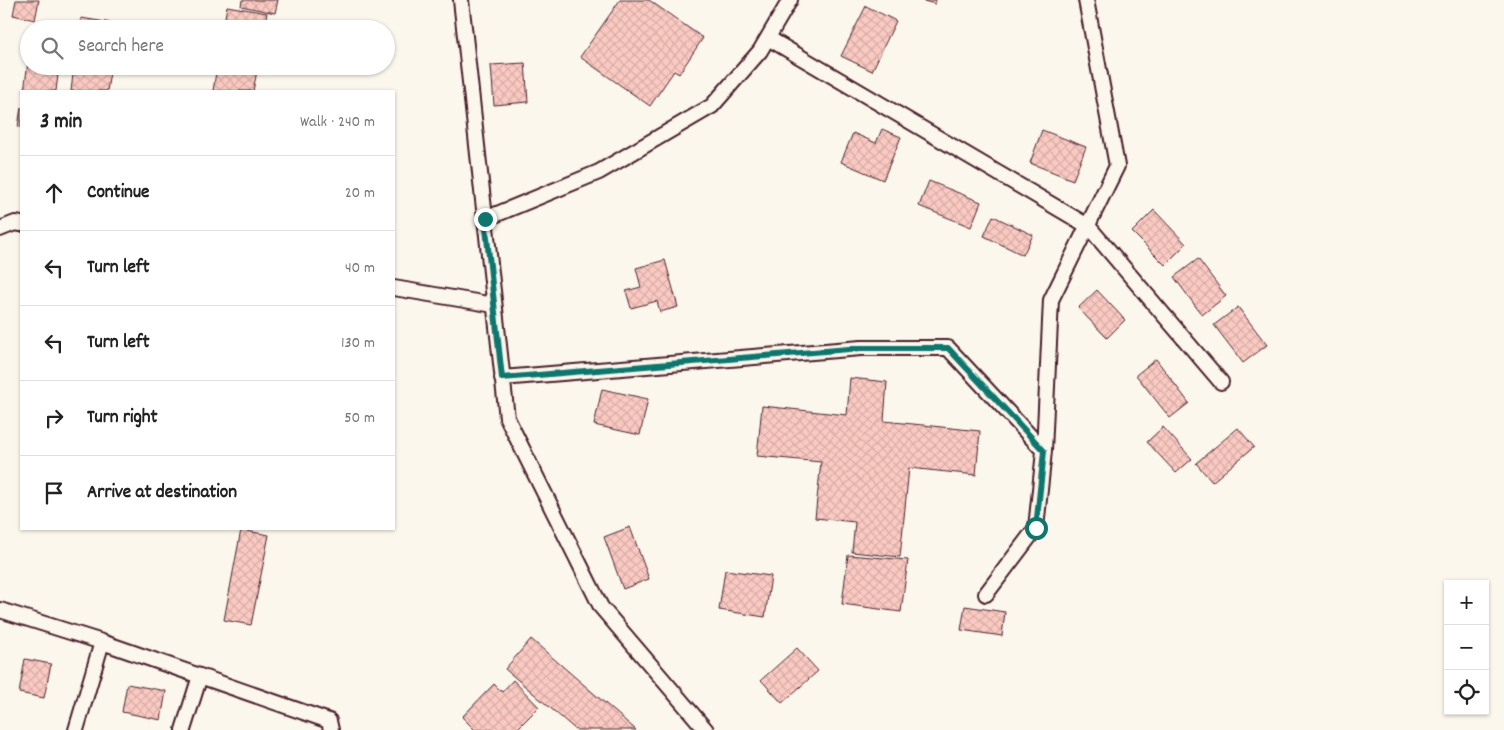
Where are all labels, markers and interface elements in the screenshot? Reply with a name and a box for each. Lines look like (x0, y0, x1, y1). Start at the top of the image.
search box (20, 20, 395, 75)
icon: search (38, 34, 66, 62)
text: Search here (78, 34, 164, 61)
text: 3 min (40, 108, 82, 138)
text: Walk · 240 m (300, 111, 375, 134)
icon: ahead (40, 179, 68, 207)
text: Continue (87, 180, 149, 207)
text: 20 m (345, 182, 375, 205)
route end (474, 208, 497, 231)
icon: left (40, 254, 68, 282)
text: Turn left (87, 255, 150, 282)
text: 40 m (345, 257, 375, 280)
icon: left (40, 329, 68, 357)
text: Turn left (87, 330, 150, 357)
text: 130 m (341, 332, 375, 355)
icon: right (40, 404, 68, 432)
text: Turn right (87, 405, 158, 432)
text: 50 m (344, 407, 375, 430)
icon: arrive (40, 479, 68, 507)
text: Arrive at destination (87, 480, 237, 507)
route start (1025, 517, 1048, 540)
map controls (1444, 580, 1489, 715)
button: + (1444, 580, 1489, 625)
button: − (1444, 625, 1489, 670)
button: locate (1444, 670, 1489, 715)

